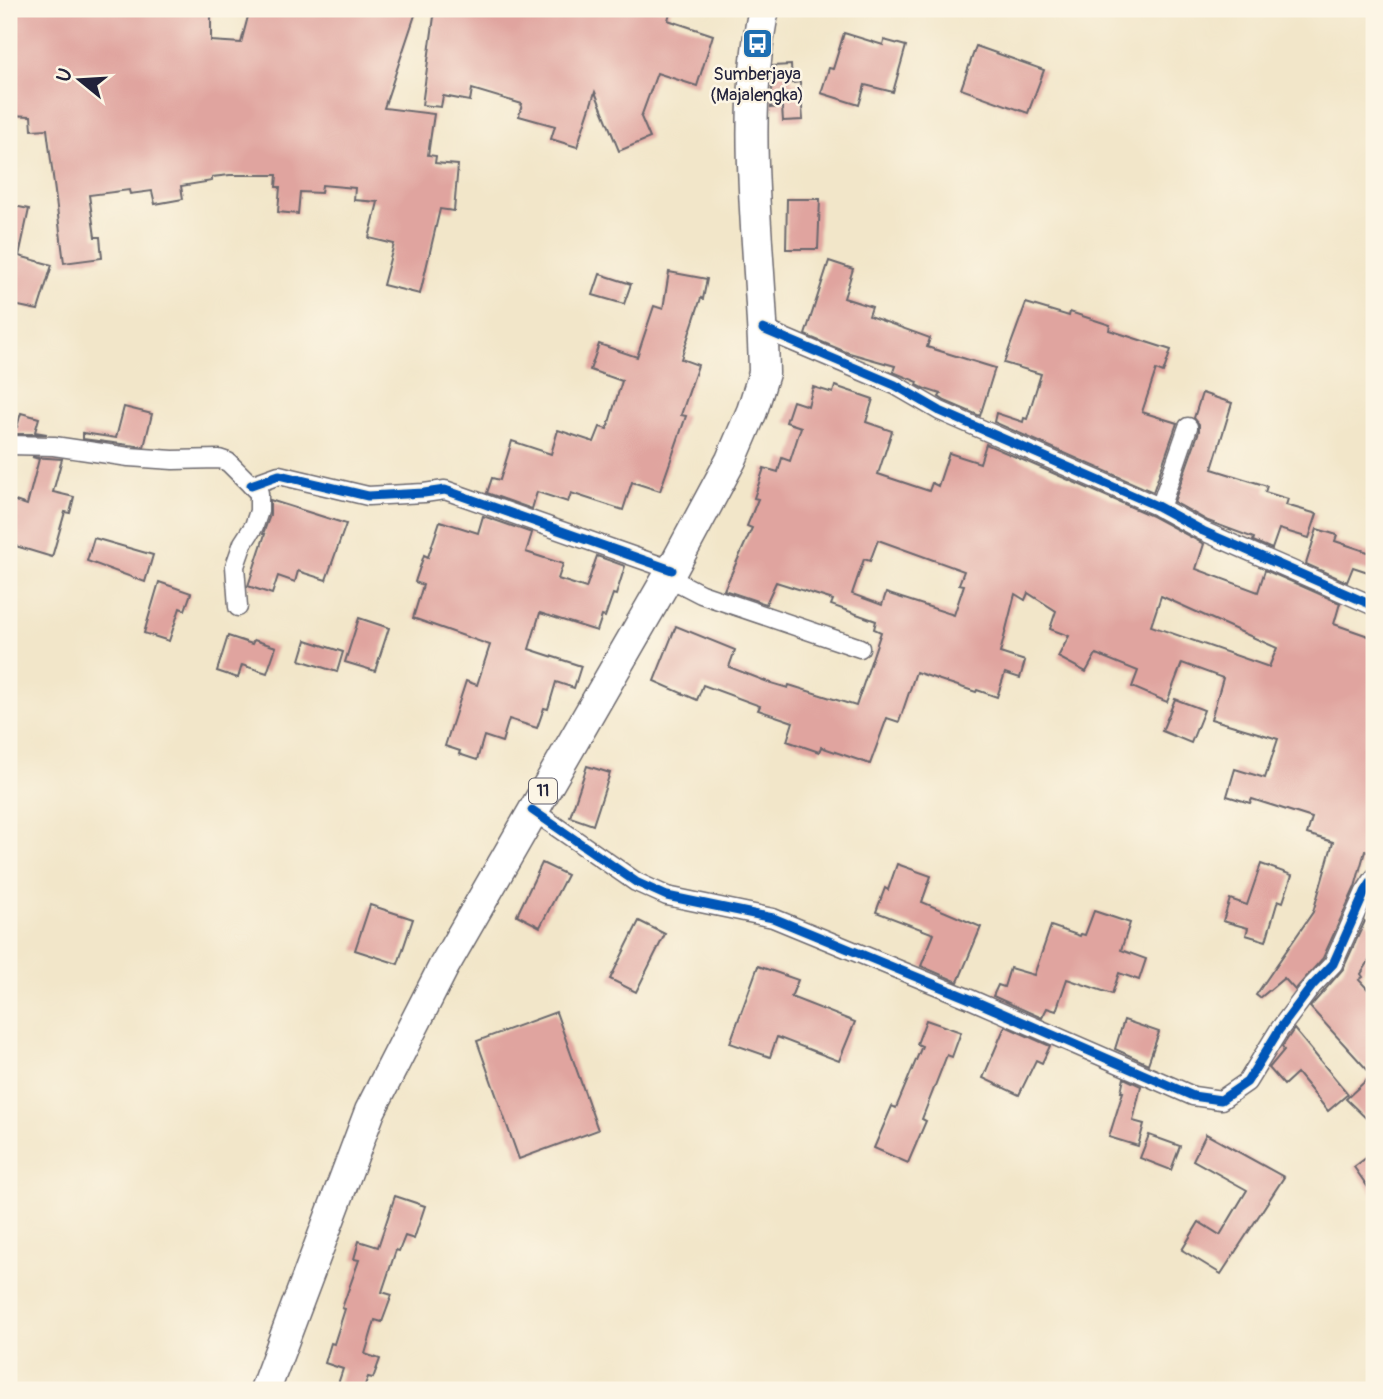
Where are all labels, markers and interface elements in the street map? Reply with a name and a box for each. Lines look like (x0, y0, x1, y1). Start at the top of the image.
bus stop icon: Sumberjaya (Majalengka) (740, 26, 774, 60)
north arrow (46, 46, 116, 116)
place label: Sumberjaya (Majalengka) (710, 63, 804, 107)
text: U (51, 65, 78, 85)
road number: 11 (529, 778, 557, 804)

